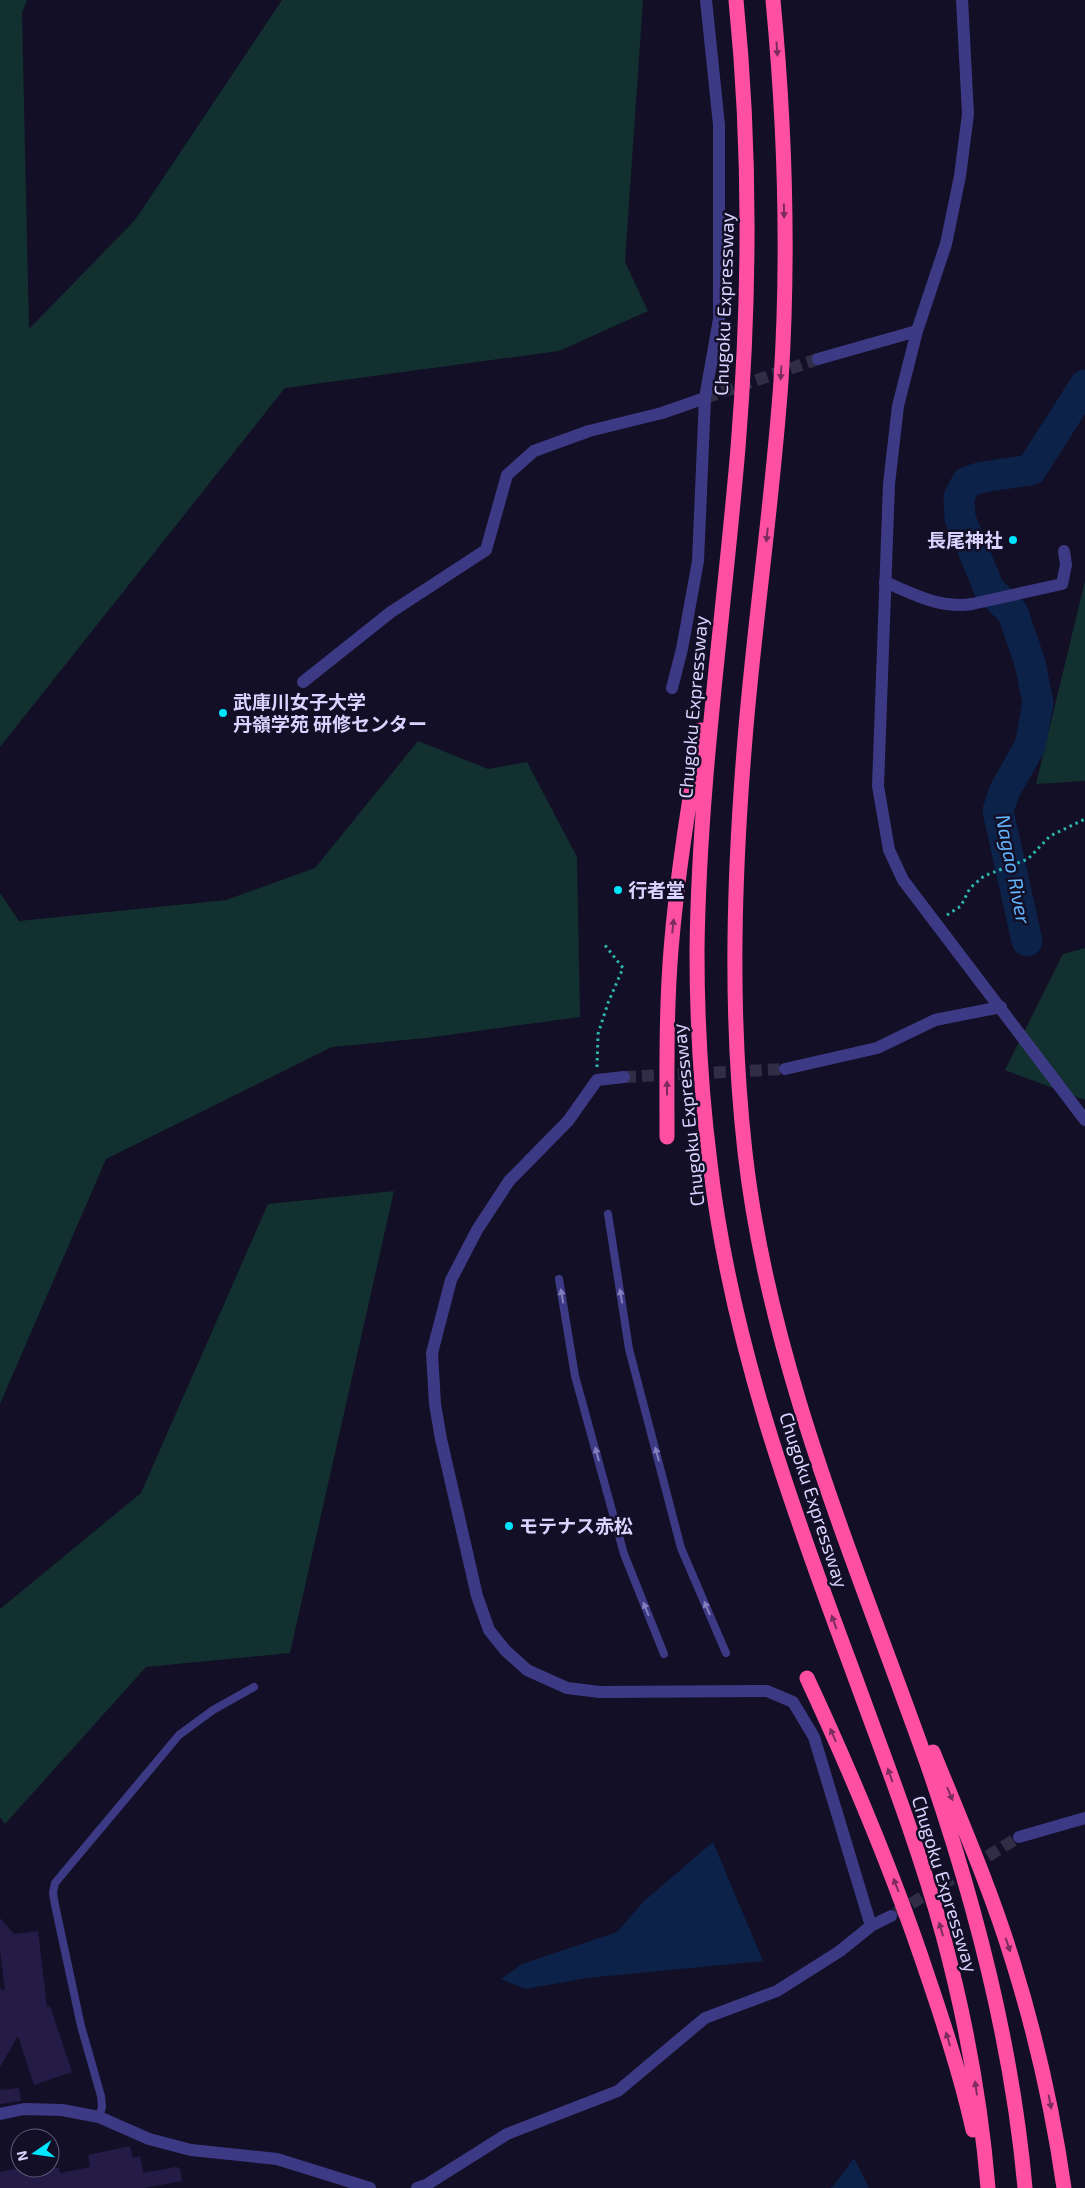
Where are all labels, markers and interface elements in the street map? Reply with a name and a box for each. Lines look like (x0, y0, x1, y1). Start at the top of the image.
one-way arrow (773, 41, 781, 57)
one-way arrow (780, 203, 788, 219)
street label: Chugoku Expressway (709, 212, 738, 396)
one-way arrow (777, 366, 785, 382)
one-way arrow (763, 527, 771, 543)
place label: 長尾神社 (927, 528, 1003, 551)
marker: 長尾神社 (1007, 534, 1019, 546)
street label: Chugoku Expressway (673, 615, 712, 799)
place label: 武庫川女子大学 丹嶺学苑 研修センター (233, 690, 427, 735)
marker: 武庫川女子大学 丹嶺学苑 研修センター (217, 707, 229, 719)
water label: Nagao River (992, 812, 1037, 927)
place label: 行者堂 (628, 878, 685, 901)
marker: 行者堂 (612, 884, 624, 896)
one-way arrow (670, 917, 678, 933)
street label: Chugoku Expressway (666, 1023, 709, 1207)
one-way arrow (663, 1080, 671, 1096)
one-way arrow (557, 1287, 565, 1303)
one-way arrow (617, 1288, 625, 1304)
street label: Chugoku Expressway (775, 1409, 854, 1591)
one-way arrow (592, 1447, 600, 1462)
one-way arrow (652, 1447, 660, 1462)
place label: モテナス赤松 (519, 1514, 633, 1537)
marker: モテナス赤松 (503, 1520, 515, 1532)
one-way arrow (642, 1601, 650, 1616)
one-way arrow (702, 1601, 710, 1616)
one-way arrow (830, 1614, 838, 1629)
one-way arrow (828, 1728, 836, 1742)
one-way arrow (886, 1767, 893, 1782)
one-way arrow (946, 1787, 954, 1801)
street label: Chugoku Expressway (908, 1793, 983, 1975)
one-way arrow (891, 1878, 899, 1892)
one-way arrow (936, 1921, 944, 1936)
one-way arrow (1004, 1938, 1012, 1953)
one-way arrow (943, 2031, 951, 2046)
one-way arrow (971, 2079, 979, 2095)
one-way arrow (1046, 2095, 1054, 2111)
north arrow (10, 2128, 60, 2178)
text: N (12, 2149, 31, 2163)

